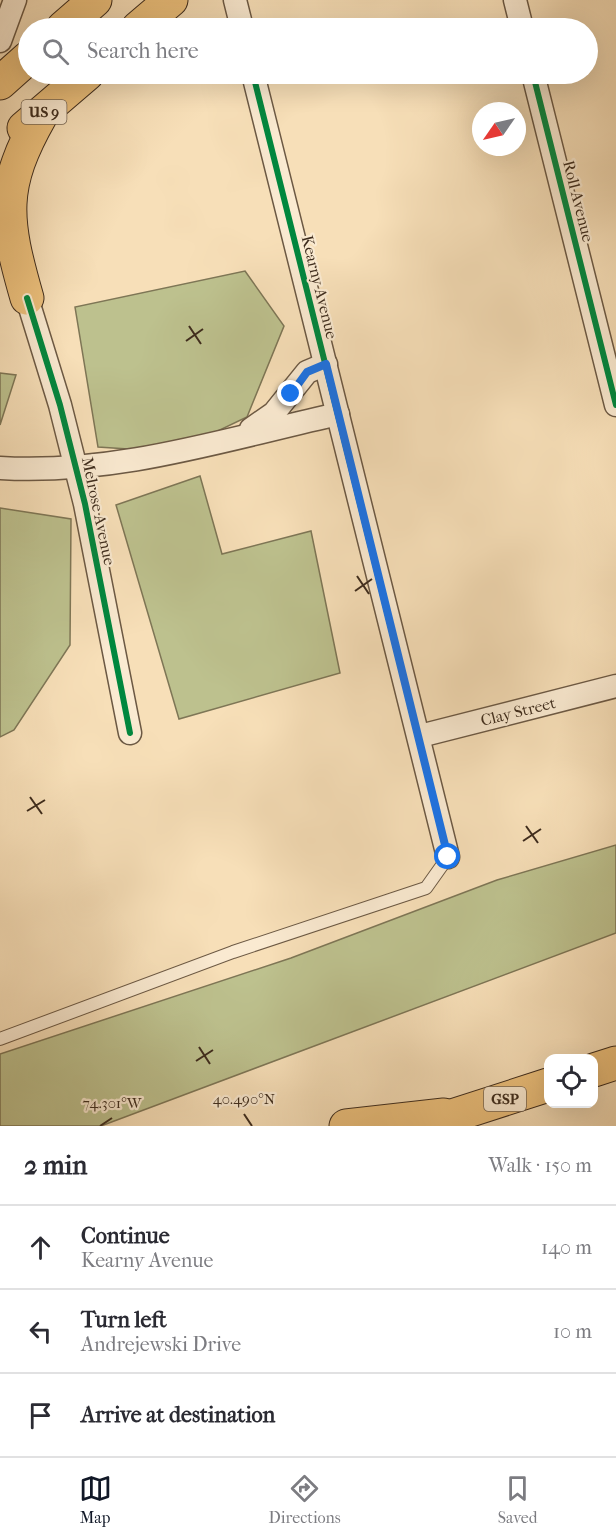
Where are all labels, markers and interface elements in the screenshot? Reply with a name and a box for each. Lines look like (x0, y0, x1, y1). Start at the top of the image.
search box (18, 18, 598, 84)
icon: search (39, 35, 72, 68)
text: Search here (87, 38, 199, 64)
road number: US 9 (22, 100, 66, 124)
north arrow (472, 102, 526, 156)
street label: Roll Avenue (559, 158, 598, 244)
street label: Kearny Avenue (297, 233, 342, 341)
route end (277, 380, 303, 406)
street label: Melrose Avenue (78, 455, 119, 567)
street label: Clay Street (479, 693, 558, 730)
route start (434, 843, 460, 869)
map controls (544, 1054, 598, 1108)
button: locate (544, 1054, 598, 1108)
road number: GSP (484, 1087, 526, 1111)
text: 40.490°N (213, 1090, 276, 1108)
text: 74.301°W (83, 1094, 143, 1112)
text: 2 min (24, 1150, 87, 1181)
text: Walk · 150 m (488, 1154, 592, 1177)
text: Continue (81, 1223, 170, 1249)
icon: ahead (24, 1231, 57, 1264)
text: 140 m (541, 1236, 592, 1259)
text: Kearny Avenue (81, 1249, 213, 1272)
text: Turn left (81, 1307, 167, 1333)
icon: left (24, 1315, 57, 1348)
text: 10 m (553, 1320, 592, 1343)
text: Andrejewski Drive (81, 1333, 241, 1356)
icon: arrive (24, 1399, 57, 1432)
text: Arrive at destination (81, 1402, 275, 1428)
tab: Map (79, 1472, 112, 1527)
tab: Directions (269, 1472, 341, 1527)
tab: Saved (498, 1472, 537, 1527)

